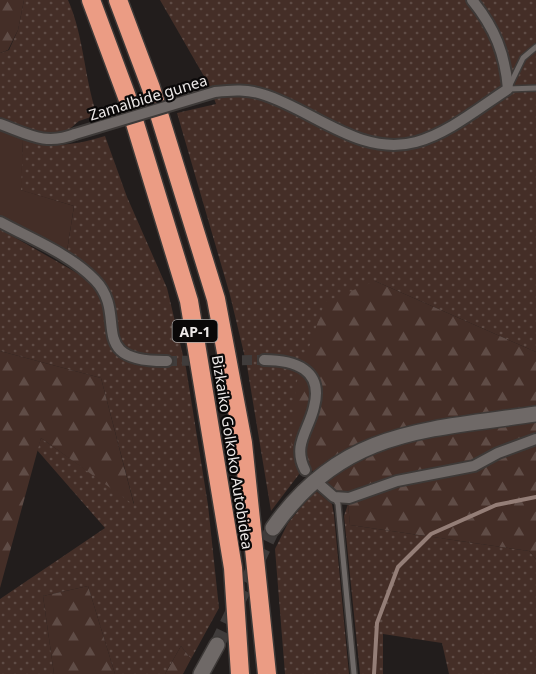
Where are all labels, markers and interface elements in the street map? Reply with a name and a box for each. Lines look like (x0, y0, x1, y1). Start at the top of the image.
street label: Zamalbide gunea (86, 70, 210, 124)
road number: AP-1 (172, 320, 218, 342)
street label: Bizkaiko Golkoko Autobidea (208, 353, 258, 551)

